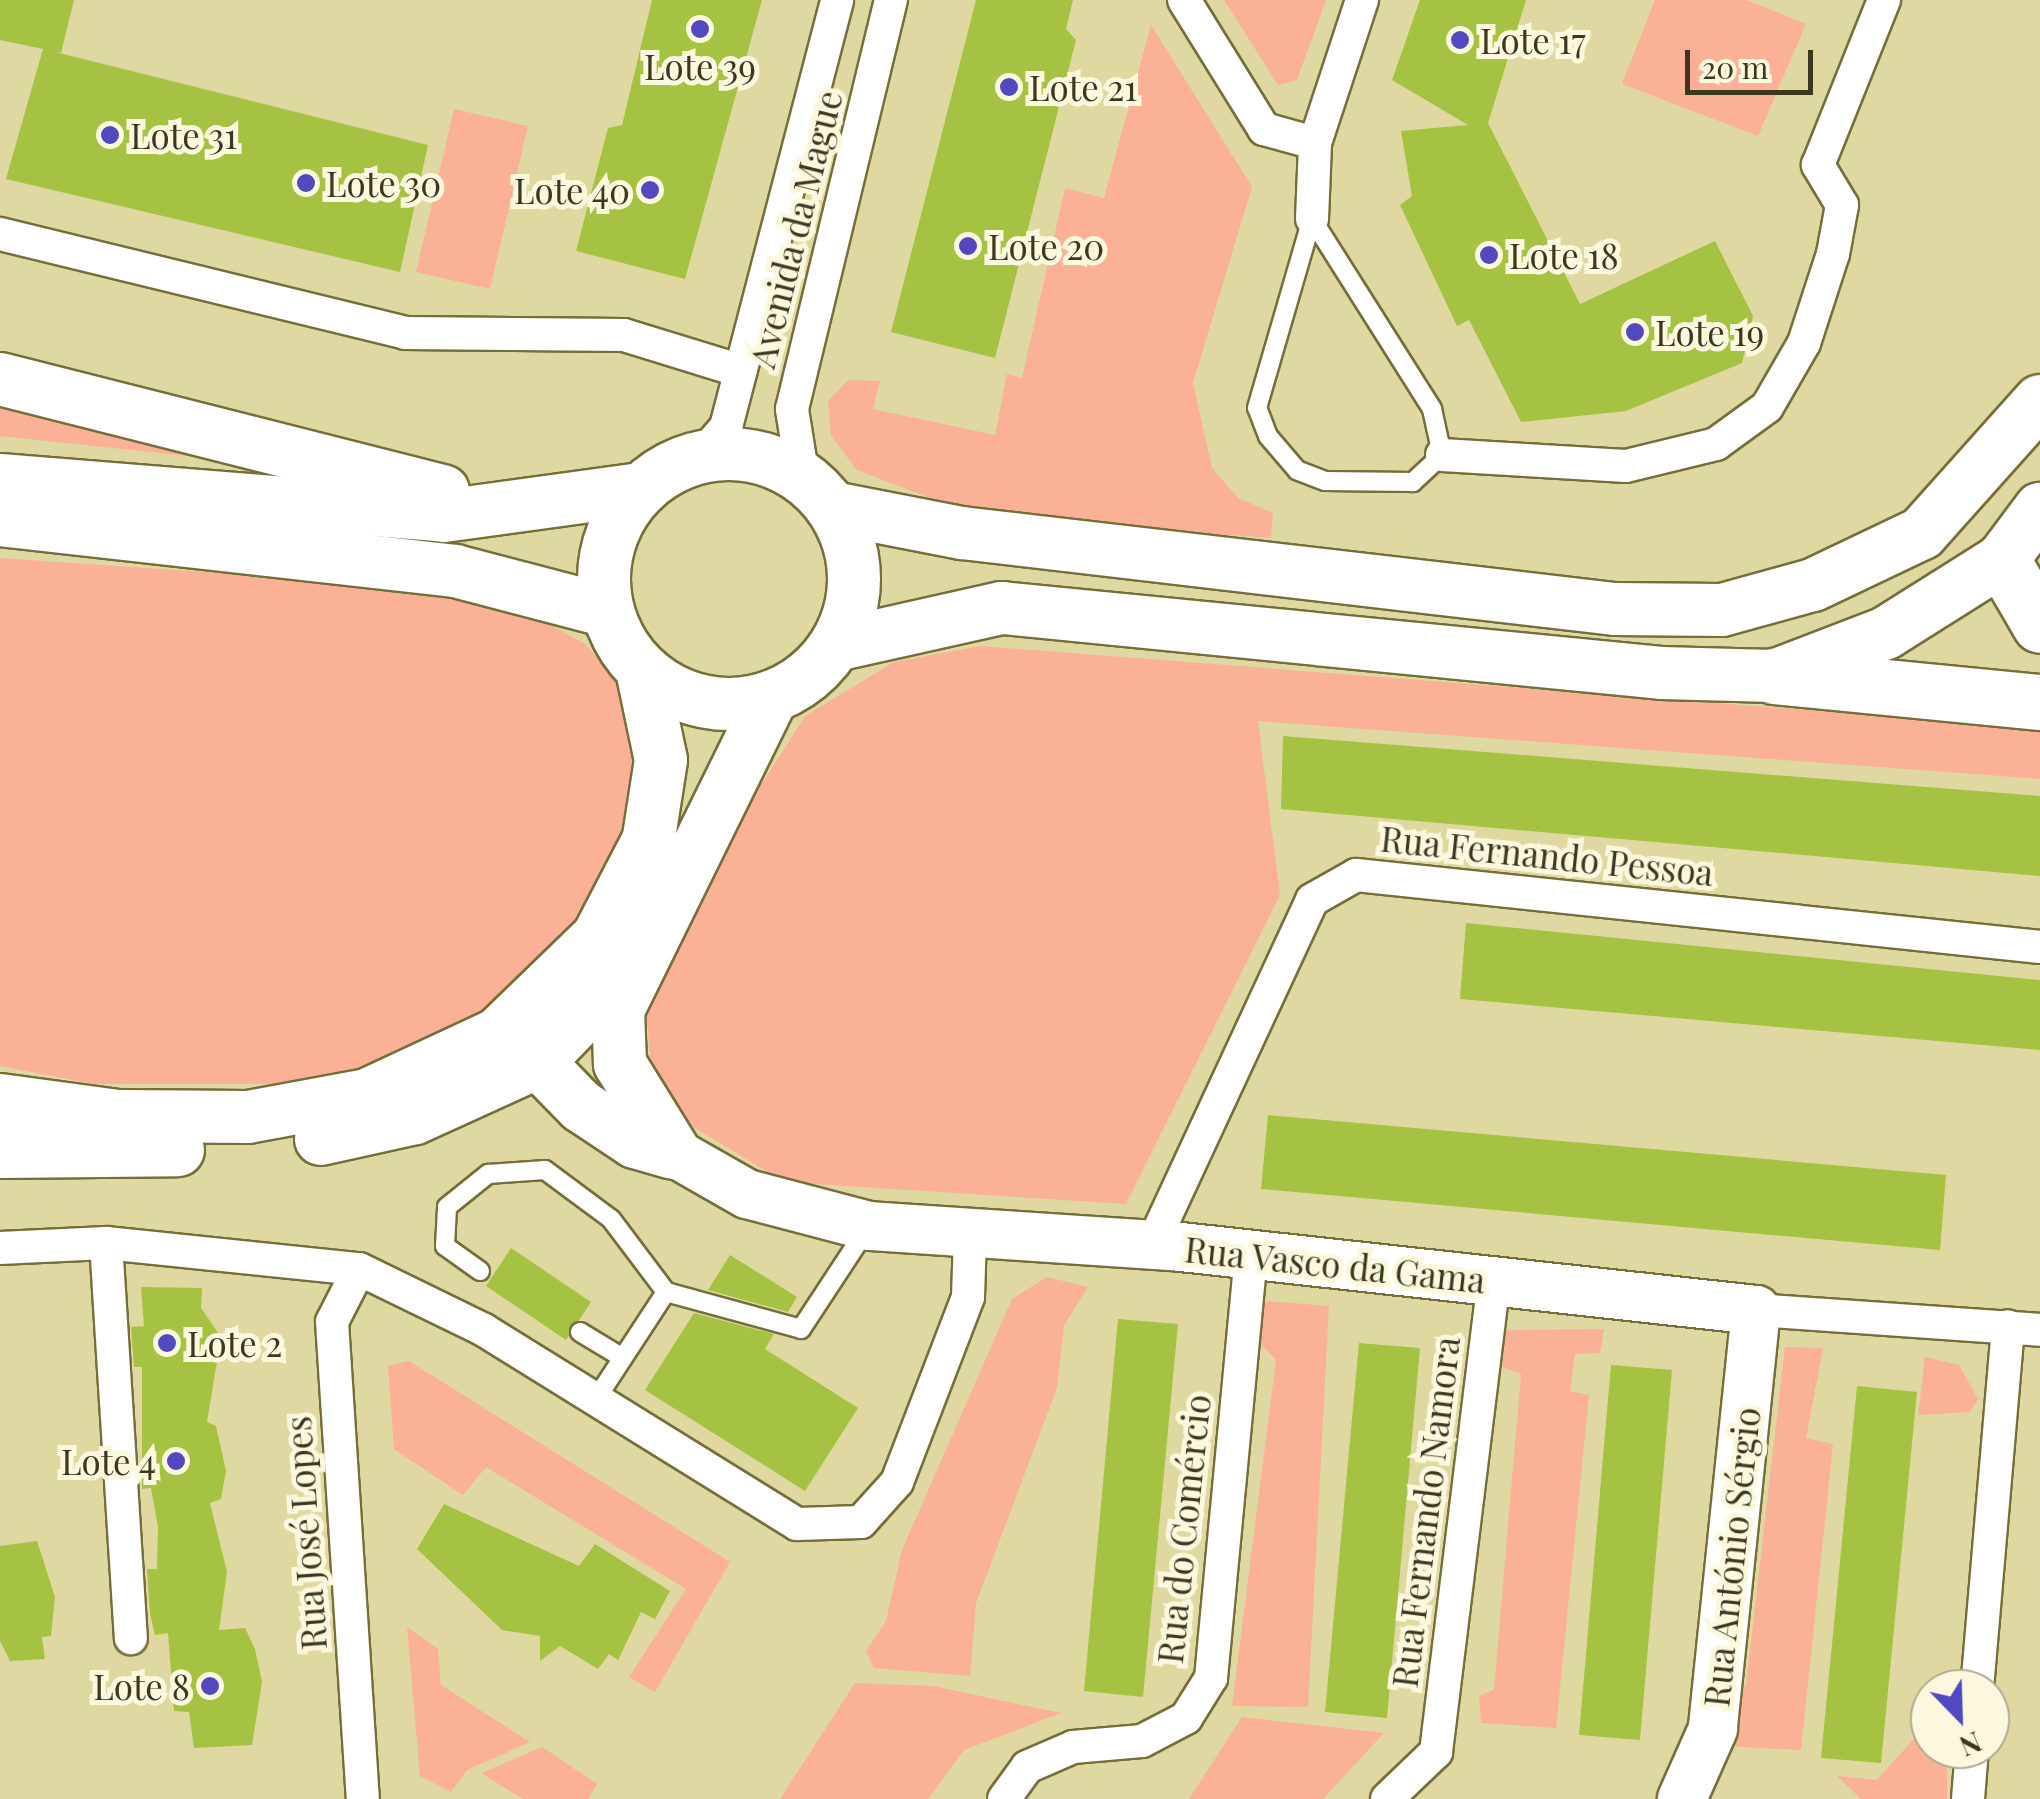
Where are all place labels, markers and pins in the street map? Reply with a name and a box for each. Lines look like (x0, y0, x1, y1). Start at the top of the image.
marker: Lote 39 (689, 18, 711, 40)
place label: Lote 17 (1480, 19, 1586, 61)
marker: Lote 17 (1449, 29, 1471, 51)
place label: Lote 39 (644, 45, 756, 87)
place label: Lote 21 (1029, 66, 1137, 108)
marker: Lote 21 (998, 76, 1020, 98)
place label: Lote 31 (130, 114, 237, 156)
marker: Lote 31 (99, 124, 121, 146)
place label: Lote 30 (326, 162, 441, 204)
place label: Lote 40 (513, 169, 630, 211)
marker: Lote 30 (295, 172, 317, 194)
marker: Lote 40 (639, 179, 661, 201)
place label: Lote 20 (988, 225, 1104, 267)
place label: Lote 18 (1509, 234, 1619, 276)
marker: Lote 20 (957, 235, 979, 257)
marker: Lote 18 (1478, 244, 1500, 266)
place label: Lote 19 (1655, 311, 1764, 353)
marker: Lote 19 (1624, 321, 1646, 343)
place label: Lote 2 (187, 1322, 282, 1364)
marker: Lote 2 (156, 1332, 178, 1354)
place label: Lote 4 (60, 1440, 156, 1482)
marker: Lote 4 (165, 1450, 187, 1472)
place label: Lote 8 (93, 1665, 190, 1707)
marker: Lote 8 (199, 1675, 221, 1697)

